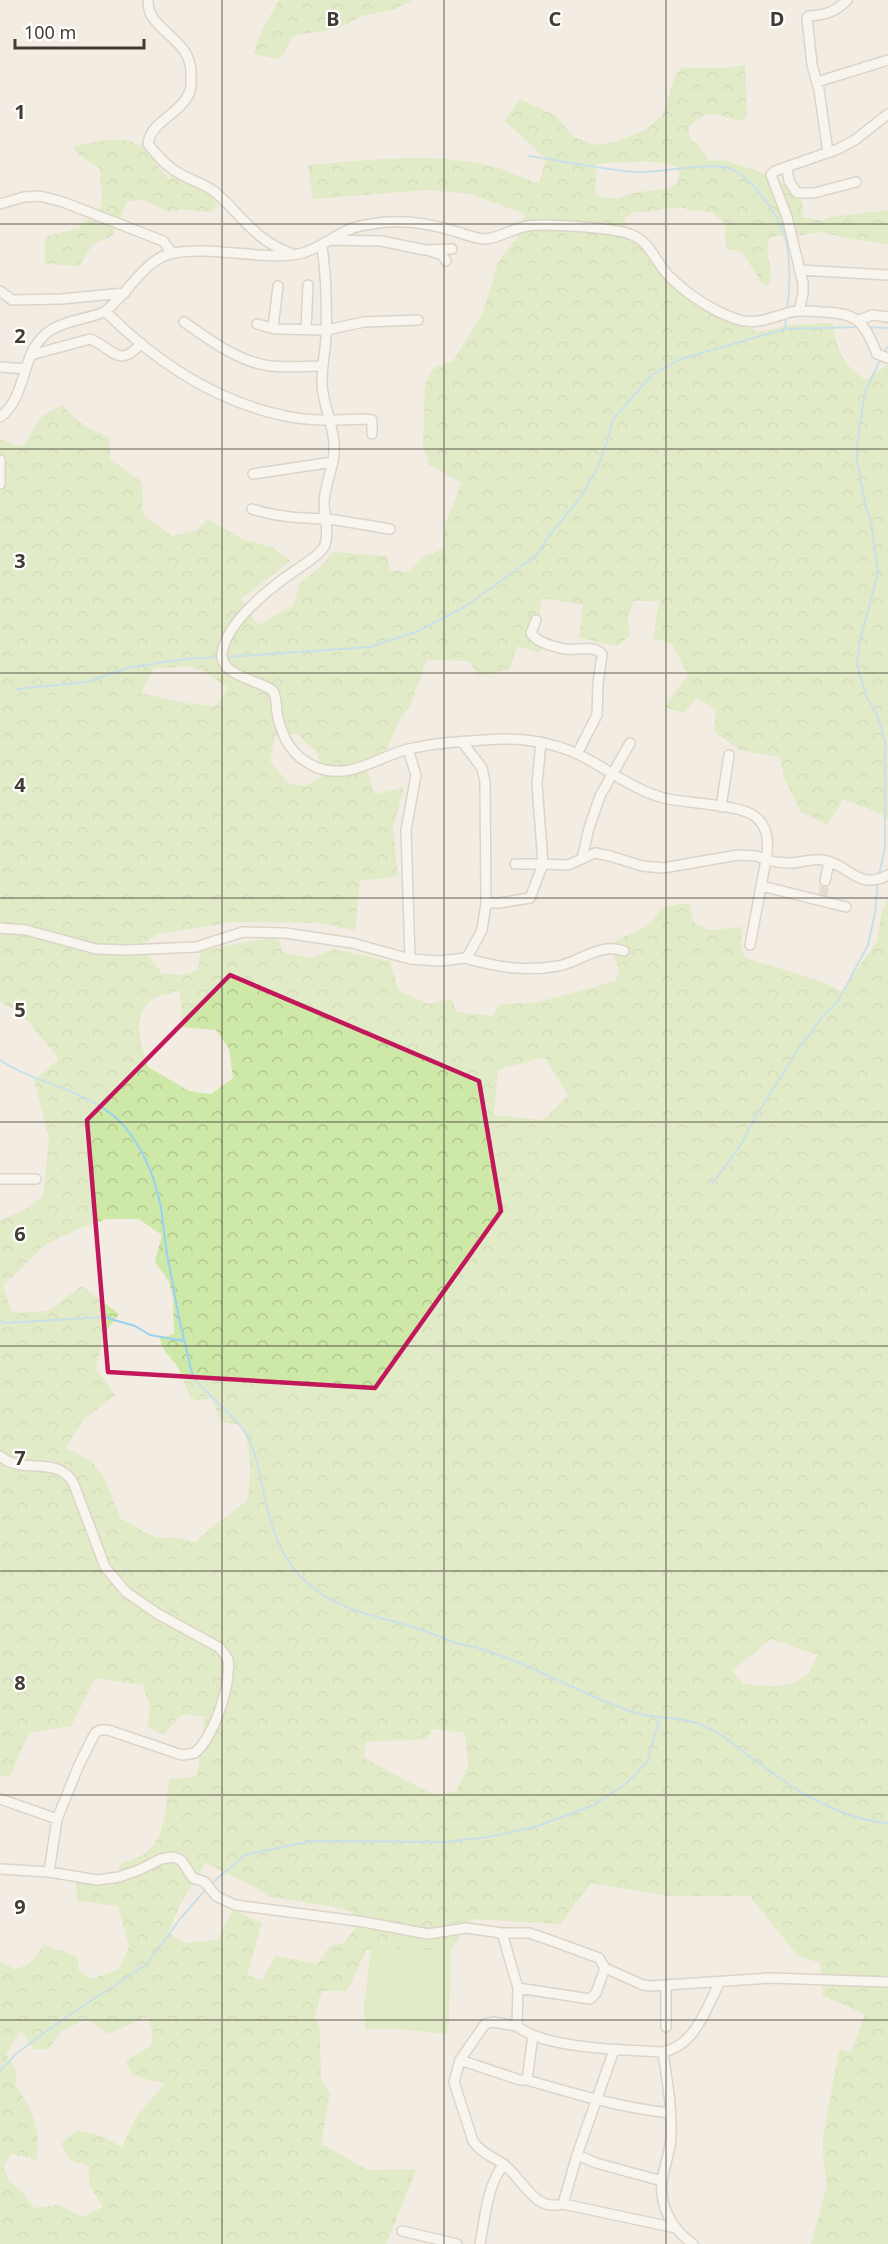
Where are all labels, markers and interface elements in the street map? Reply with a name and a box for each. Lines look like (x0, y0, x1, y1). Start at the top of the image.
text: B (326, 5, 340, 32)
text: C (549, 5, 562, 32)
text: D (770, 5, 784, 32)
scale bar (15, 12, 144, 50)
text: 100 m (24, 20, 76, 44)
text: 1 (14, 98, 26, 125)
text: 2 (14, 322, 26, 349)
text: 3 (14, 547, 26, 574)
text: 4 (14, 771, 26, 798)
text: 5 (14, 996, 26, 1023)
text: 6 (14, 1220, 26, 1247)
text: 7 (14, 1444, 26, 1471)
text: 8 (14, 1669, 26, 1696)
text: 9 (14, 1893, 26, 1920)

